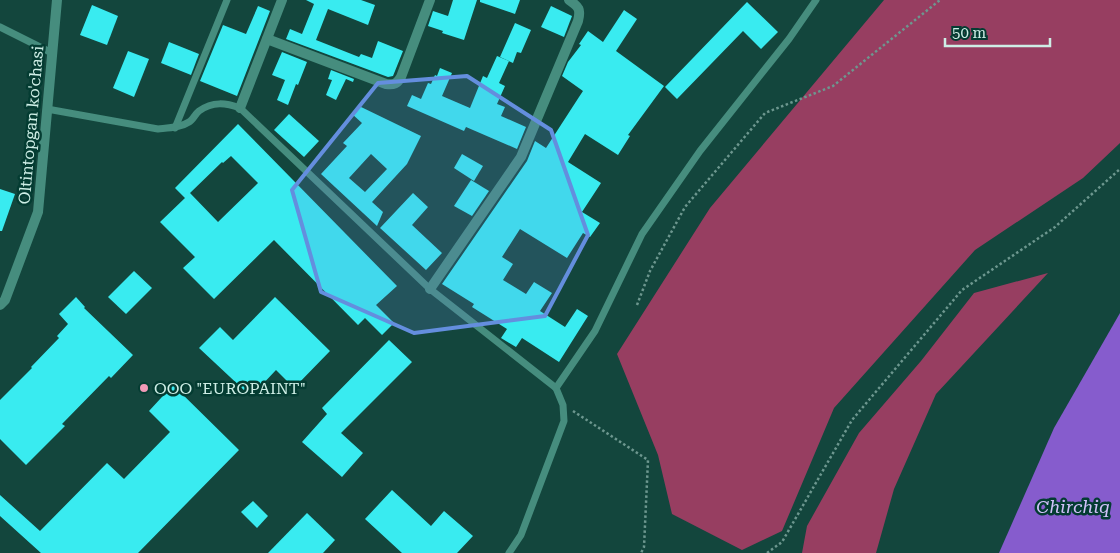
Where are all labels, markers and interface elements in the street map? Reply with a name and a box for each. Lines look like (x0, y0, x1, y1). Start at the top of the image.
scale bar (945, 15, 1050, 47)
text: 50 m (952, 24, 987, 42)
street label: Oltintopgan ko'chasi (15, 45, 47, 205)
place label: OOO "EUROPAINT" (154, 379, 306, 398)
marker: OOO "EUROPAINT" (138, 382, 150, 394)
water label: Chirchiq (1036, 496, 1110, 517)

